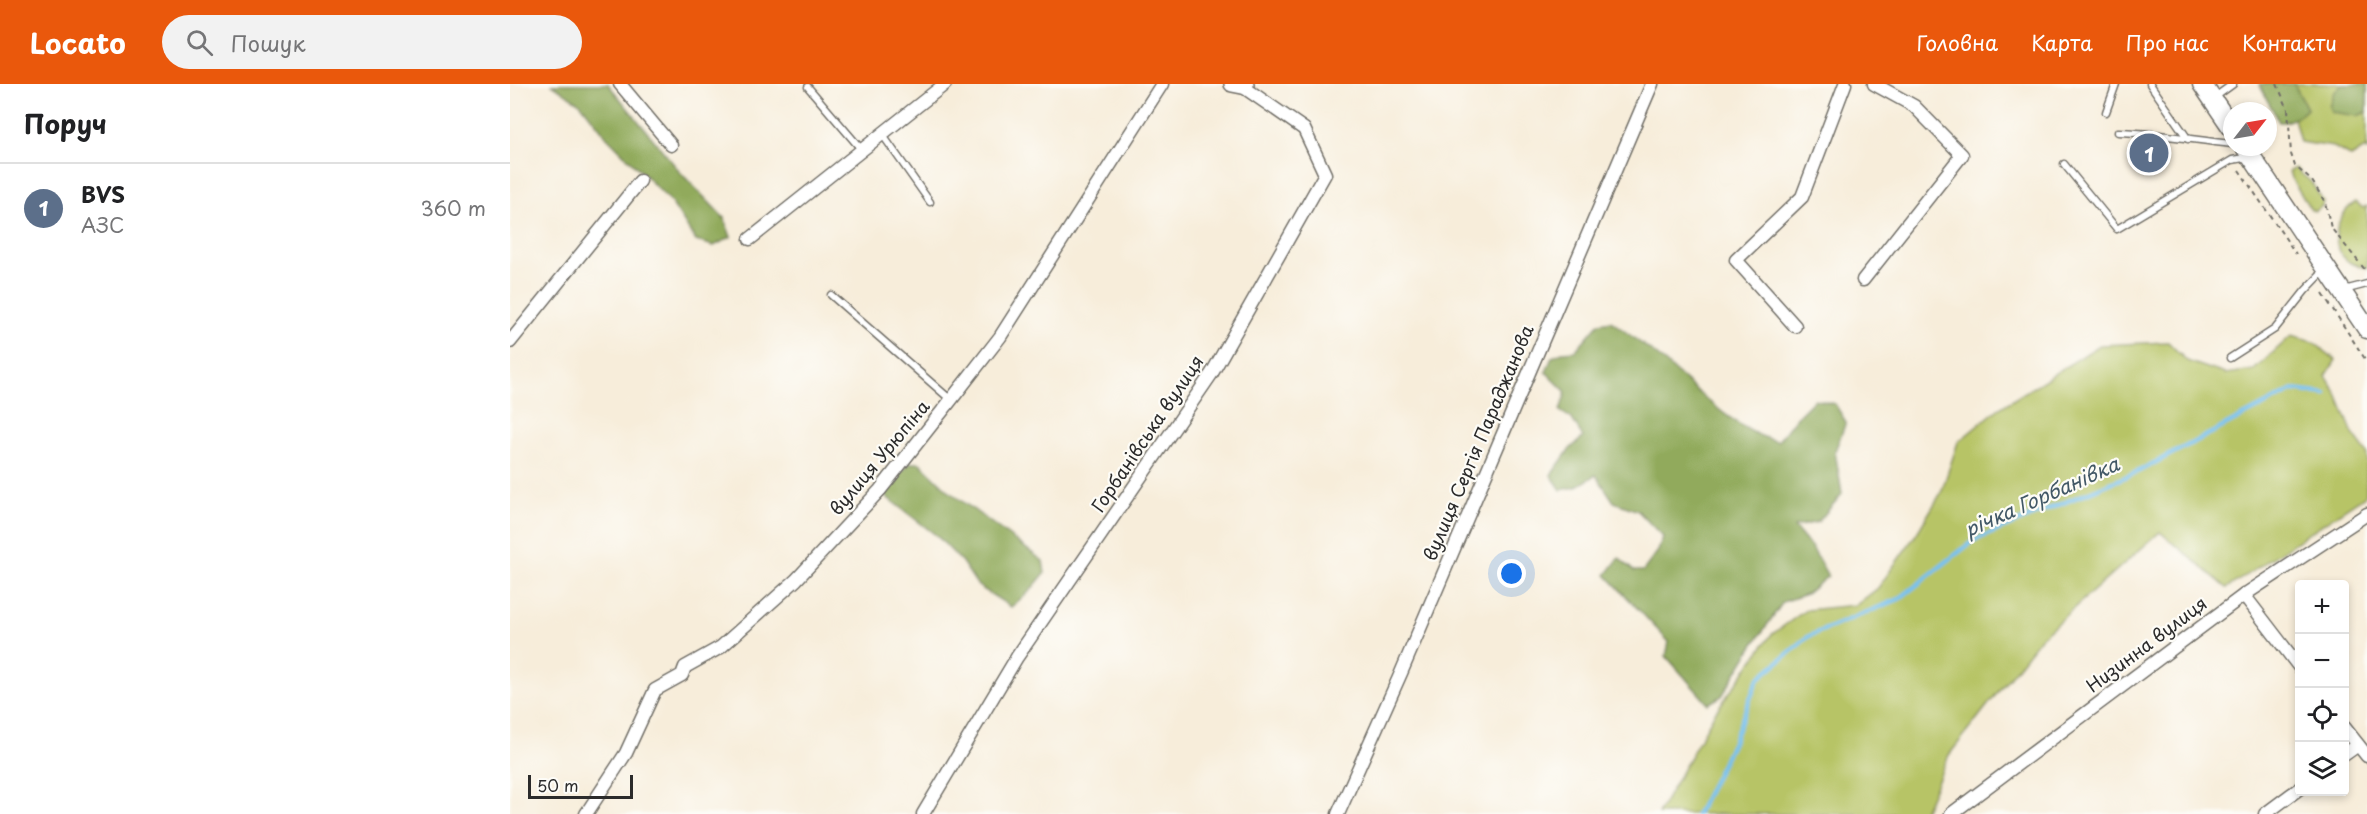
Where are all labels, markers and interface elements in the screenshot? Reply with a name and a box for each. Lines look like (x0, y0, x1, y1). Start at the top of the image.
search box (162, 15, 582, 69)
text: Locato (30, 21, 126, 64)
icon: search (183, 26, 216, 59)
text: Пошук (231, 26, 306, 59)
text: Головна (1917, 26, 1998, 58)
text: Карта (2031, 26, 2093, 58)
text: Про нас (2126, 26, 2209, 58)
text: Контакти (2242, 26, 2337, 58)
north arrow (2223, 102, 2277, 156)
text: Поруч (24, 104, 107, 143)
pin: 1 (2130, 130, 2168, 176)
text: BVS (81, 177, 125, 210)
text: 1 (39, 193, 48, 223)
text: 360 m (420, 193, 486, 223)
text: АЗС (81, 210, 124, 240)
street label: вулиця Сергія Параджанова (1416, 319, 1540, 565)
street label: Горбанівська вулиця (1084, 349, 1209, 517)
street label: вулиця Урюпіна (822, 393, 936, 521)
water label: річка Горбанівка (1959, 448, 2124, 544)
your location (1497, 559, 1526, 588)
map controls (2295, 580, 2349, 796)
button: + (2295, 580, 2349, 634)
street label: Низинна вулиця (2080, 589, 2212, 698)
button: − (2295, 634, 2349, 688)
button: locate (2295, 688, 2349, 742)
button: layers (2295, 742, 2349, 796)
scale bar (528, 772, 633, 800)
text: 50 m (537, 773, 578, 797)

